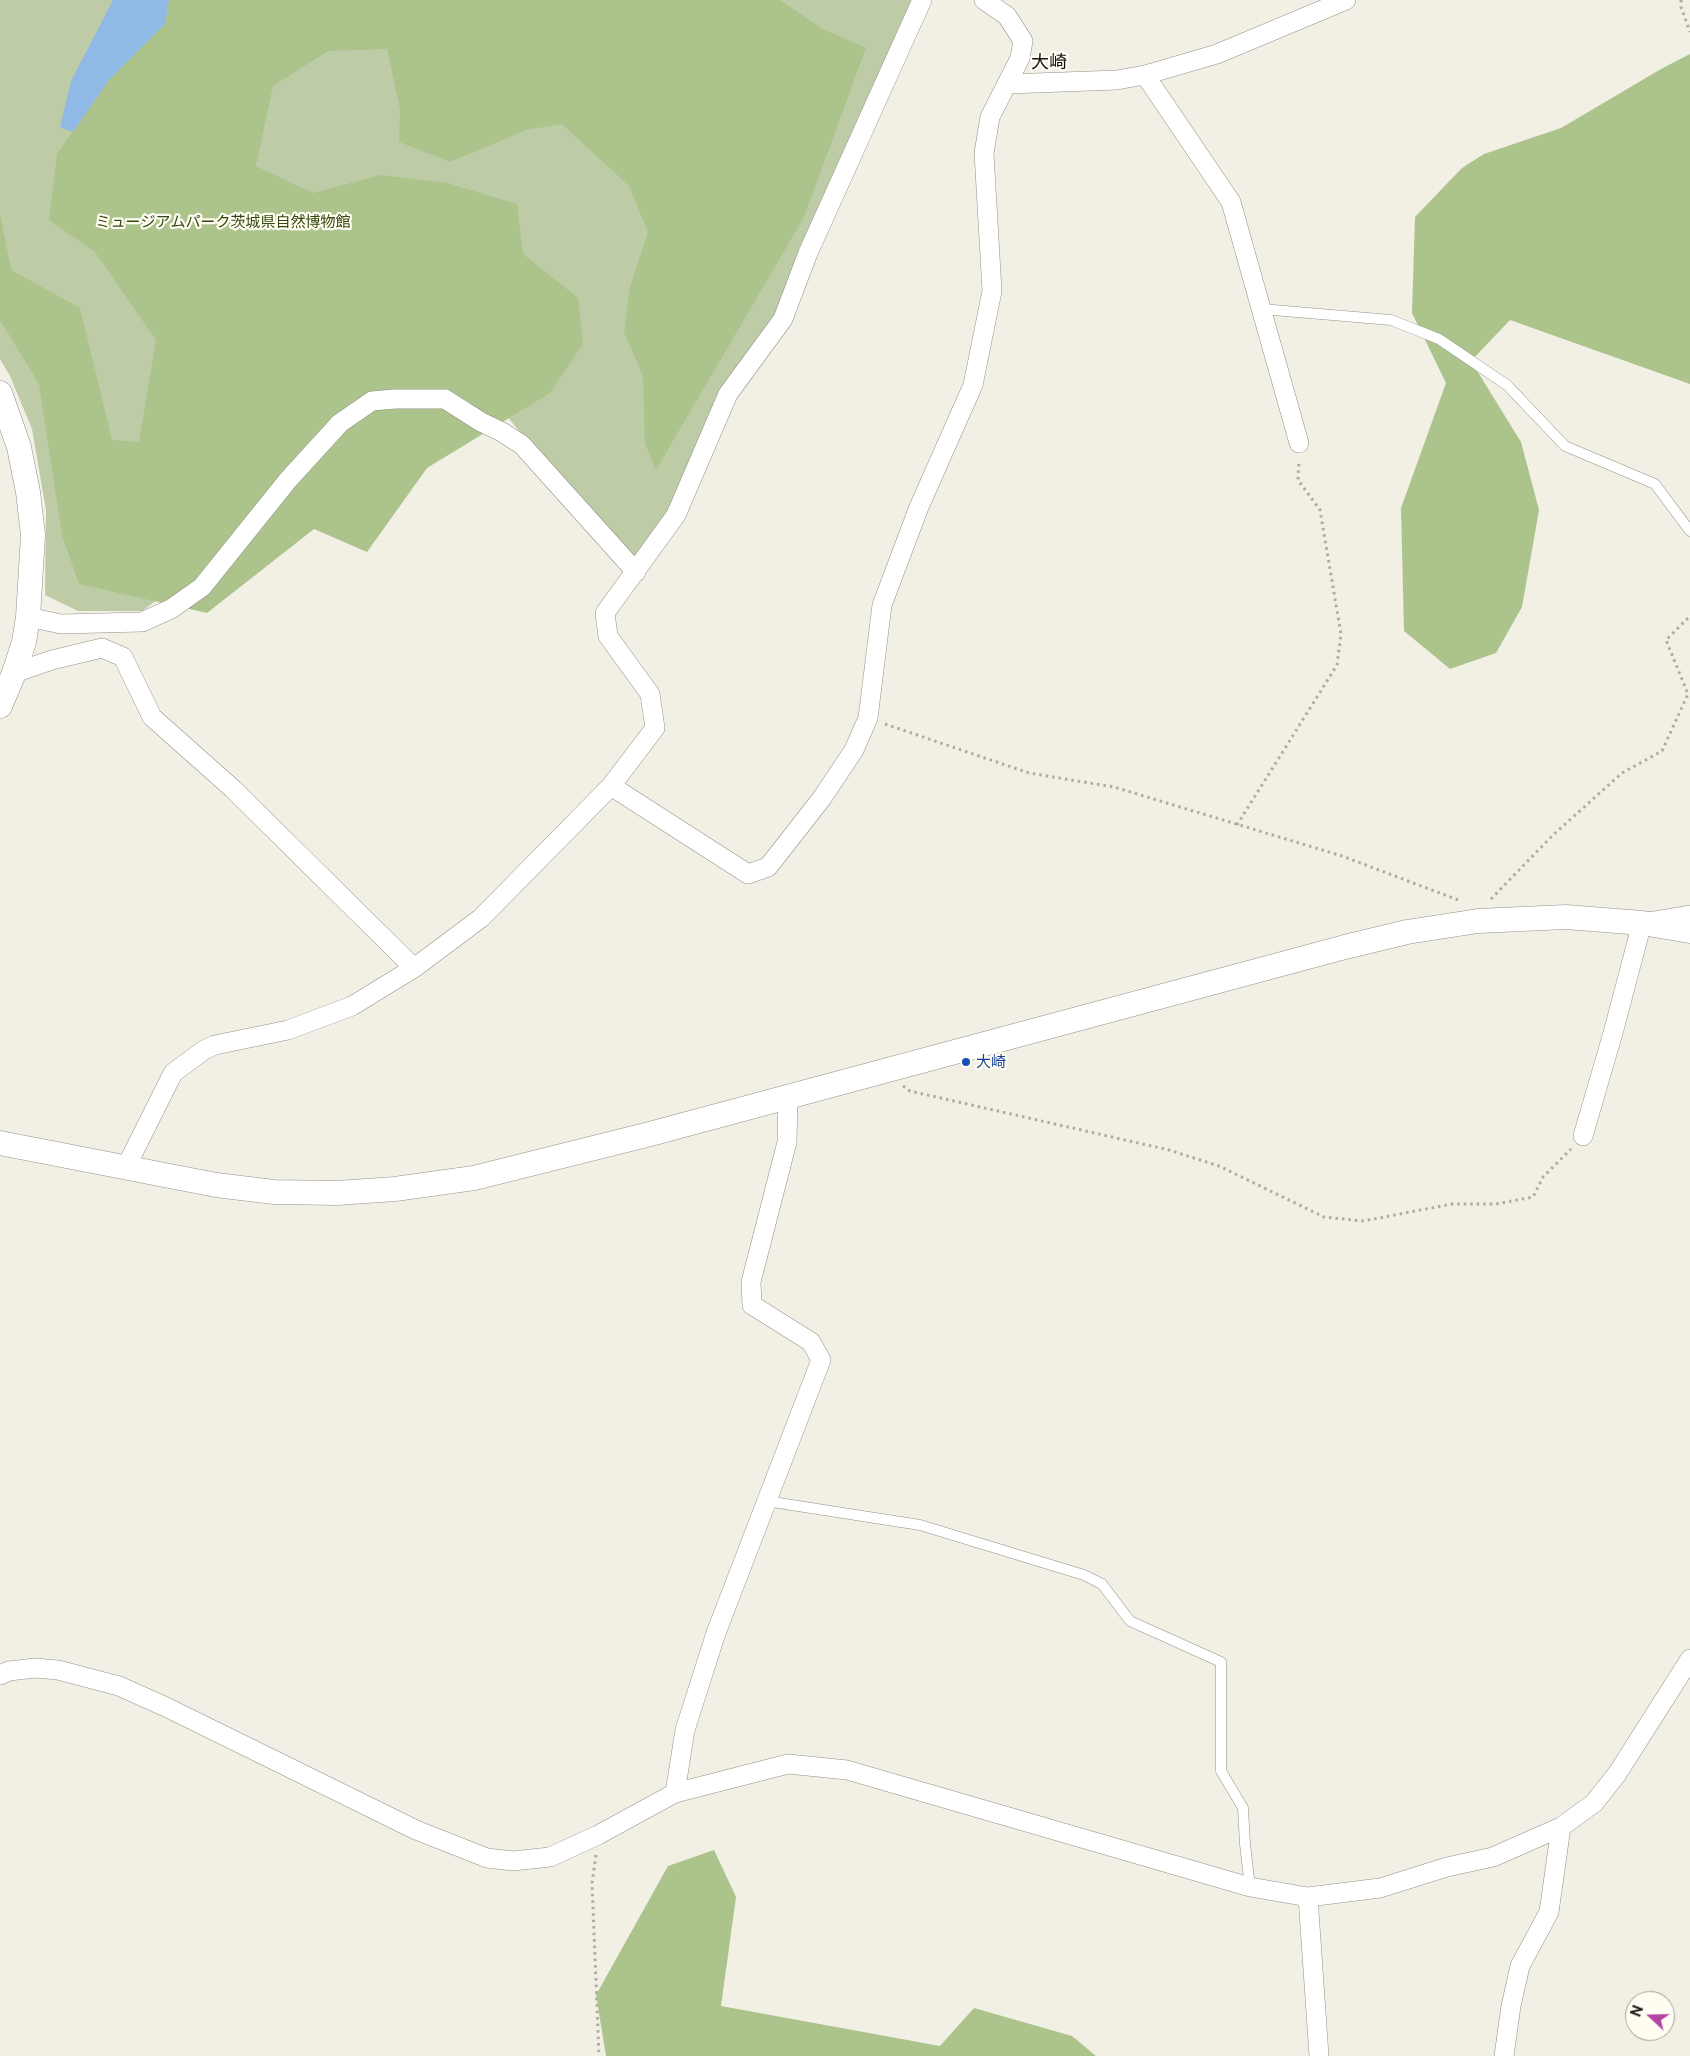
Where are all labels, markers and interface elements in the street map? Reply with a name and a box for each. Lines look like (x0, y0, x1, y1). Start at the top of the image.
district label: 大崎 (1031, 51, 1067, 73)
park label: ミュージアムパーク茨城県自然博物館 (96, 213, 350, 231)
place label: 大崎 (976, 1053, 1006, 1071)
marker: 大崎 (960, 1056, 972, 1068)
north arrow (1625, 1991, 1675, 2041)
text: N (1627, 2003, 1646, 2019)

